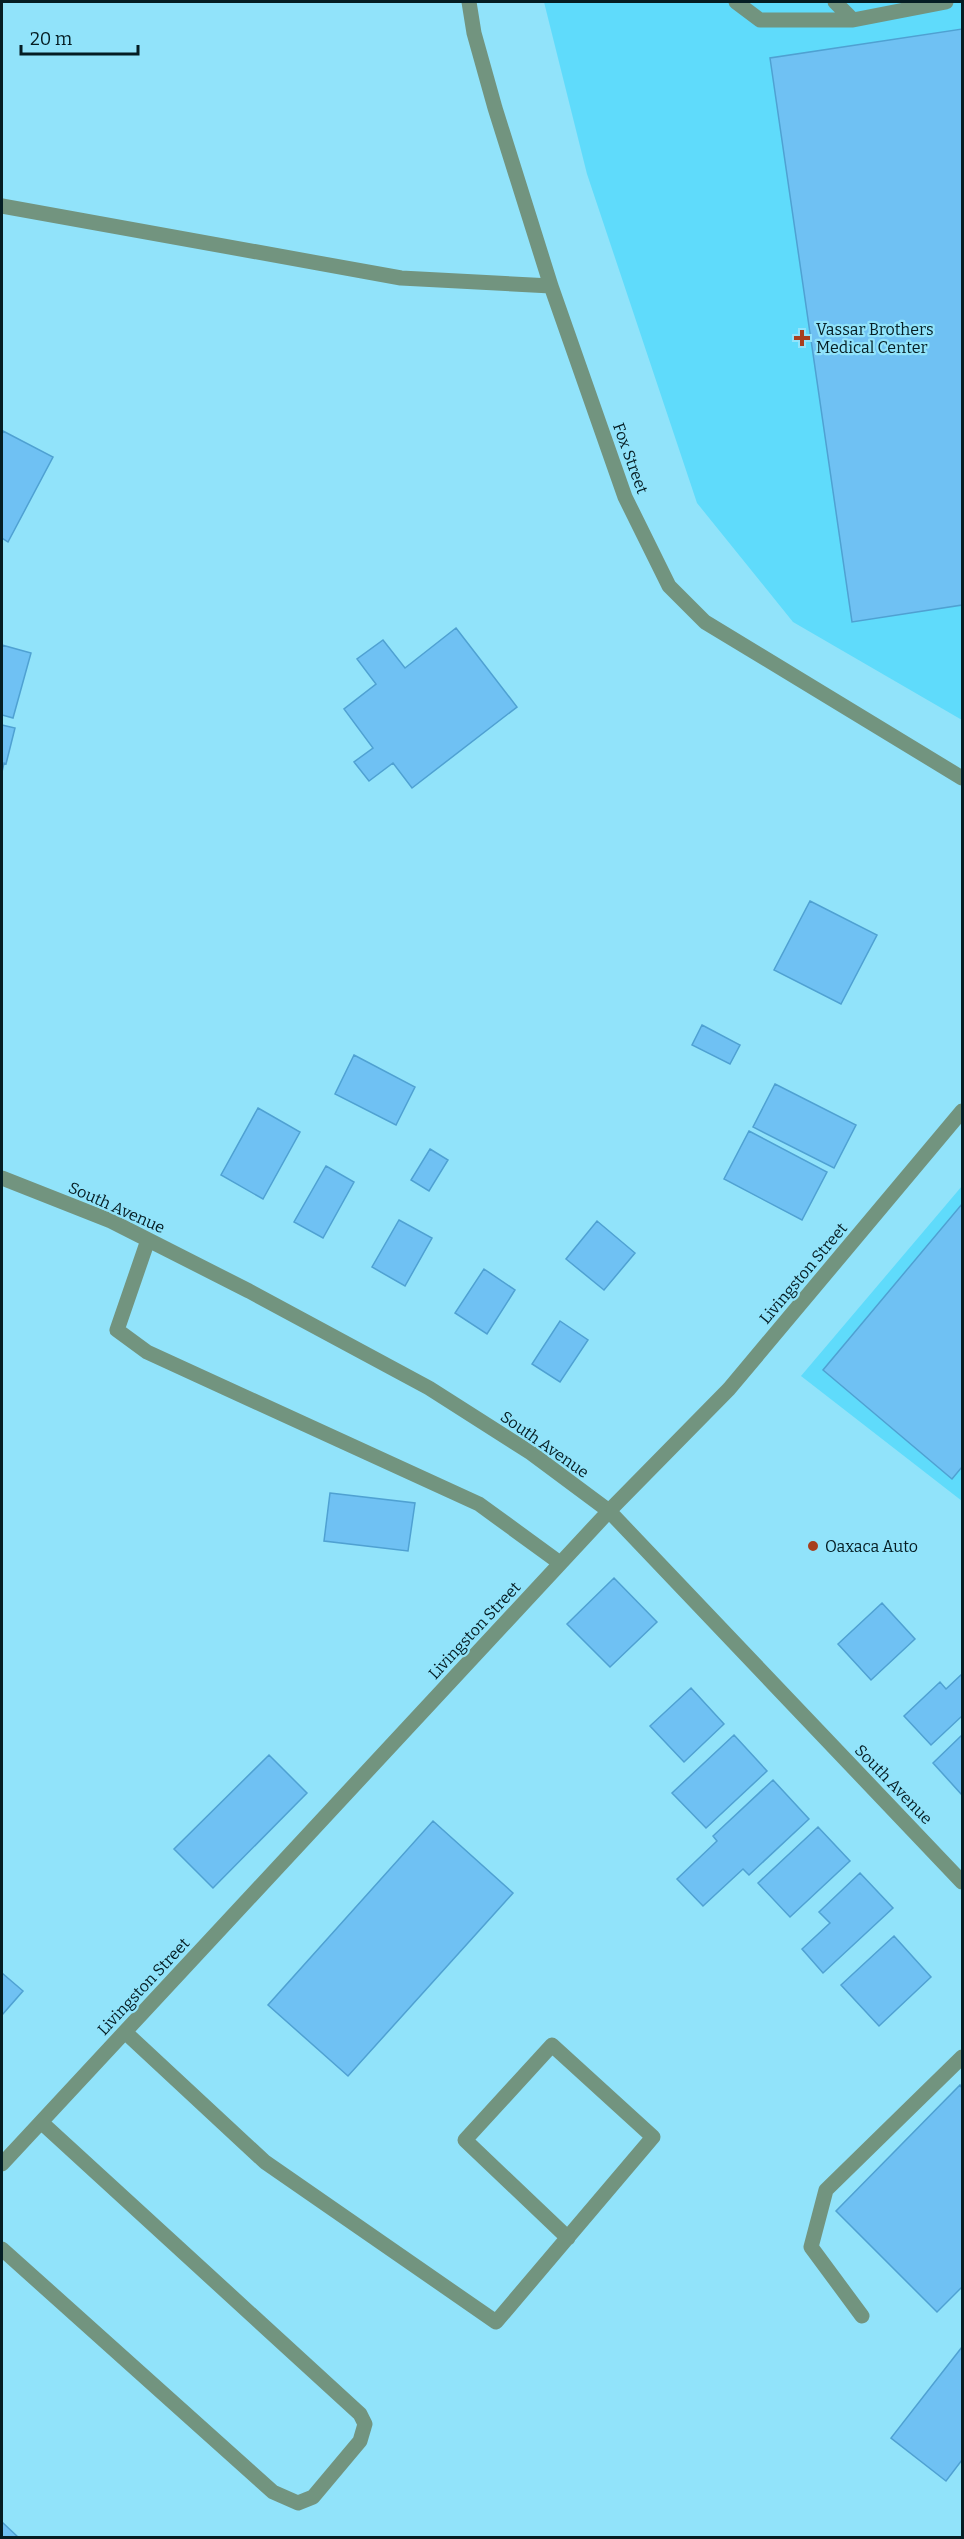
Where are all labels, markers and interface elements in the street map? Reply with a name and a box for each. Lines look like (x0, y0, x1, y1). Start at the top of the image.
scale bar (21, 18, 138, 56)
text: 20 m (30, 28, 72, 50)
place label: Vassar Brothers Medical Center (816, 320, 934, 357)
marker: Vassar Brothers Medical Center (793, 329, 811, 347)
street label: Fox Street (609, 420, 652, 496)
street label: South Avenue (66, 1178, 168, 1237)
street label: Livingston Street (756, 1219, 851, 1328)
street label: South Avenue (497, 1407, 593, 1482)
place label: Oaxaca Auto (825, 1537, 918, 1556)
marker: Oaxaca Auto (806, 1539, 820, 1553)
street label: Livingston Street (424, 1578, 524, 1683)
street label: South Avenue (851, 1741, 936, 1828)
street label: Livingston Street (93, 1934, 193, 2039)

